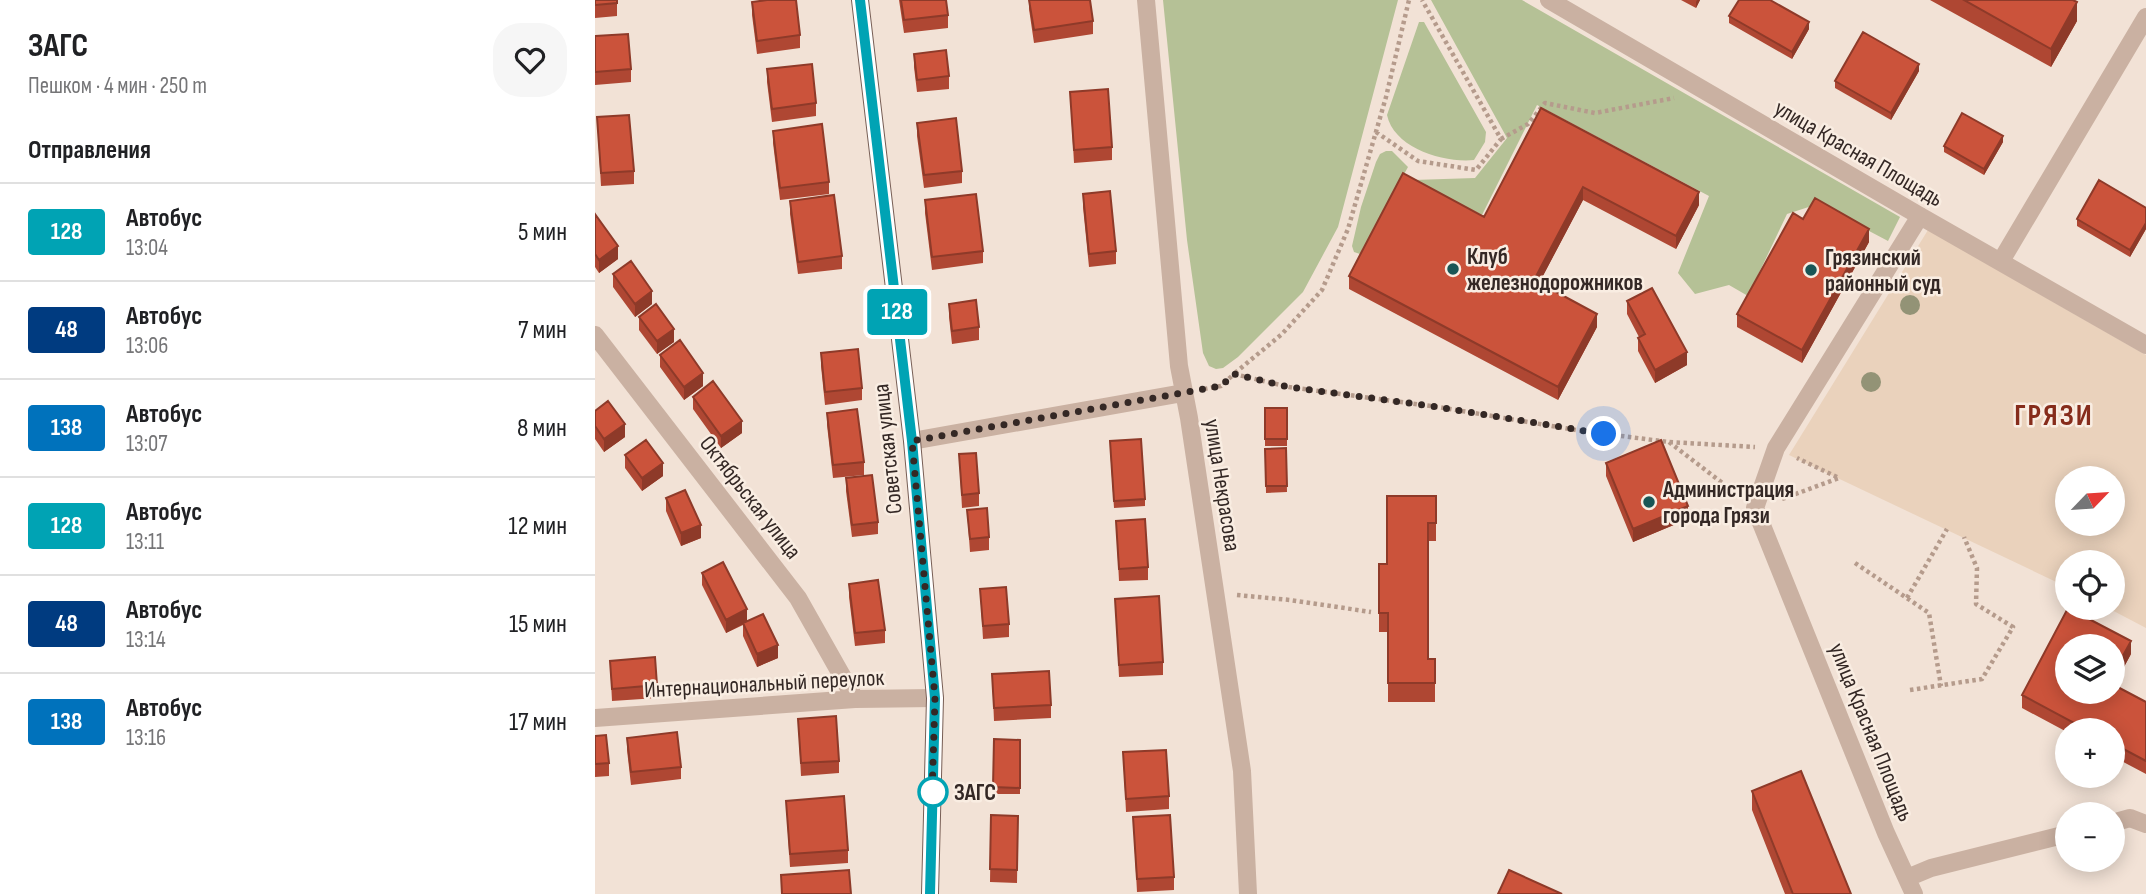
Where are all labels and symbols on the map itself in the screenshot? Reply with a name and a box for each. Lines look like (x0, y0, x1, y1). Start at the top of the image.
street label: улица Красная Площадь (1769, 94, 1948, 213)
place label: Клуб железнодорожников (1467, 243, 1643, 297)
place label: Грязинский районный суд (1825, 244, 1941, 298)
marker: Клуб железнодорожников (1445, 261, 1461, 277)
marker: Грязинский районный суд (1803, 262, 1819, 278)
line badge: 128 (857, 289, 937, 335)
street label: Советская улица (867, 382, 909, 515)
district label: ГРЯЗИ (2014, 398, 2094, 434)
your location (1586, 416, 1621, 451)
street label: улица Некрасова (1198, 417, 1246, 553)
street label: Октябрьская улица (693, 430, 807, 565)
north arrow (2055, 466, 2125, 536)
place label: Администрация города Грязи (1662, 476, 1794, 530)
marker: Администрация города Грязи (1641, 494, 1657, 510)
street label: улица Красная Площадь (1823, 639, 1920, 826)
street label: Интернациональный переулок (643, 664, 885, 704)
marker: ЗАГС (918, 777, 948, 807)
place label: ЗАГС (954, 779, 996, 807)

